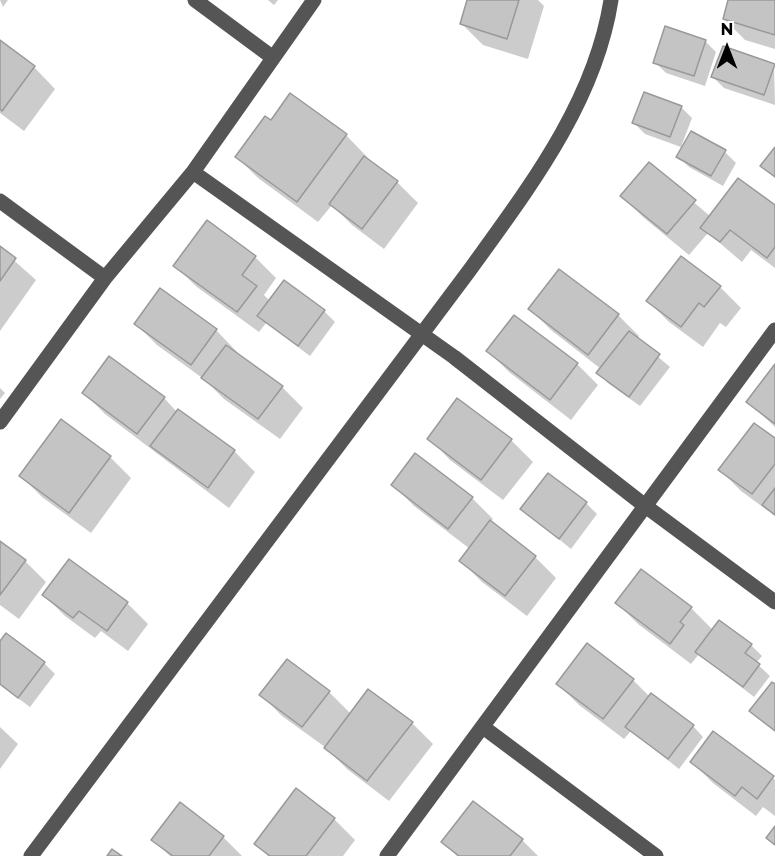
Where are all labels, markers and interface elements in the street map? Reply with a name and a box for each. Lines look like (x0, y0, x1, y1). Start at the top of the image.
north arrow (697, 18, 757, 78)
text: N (721, 20, 733, 39)

